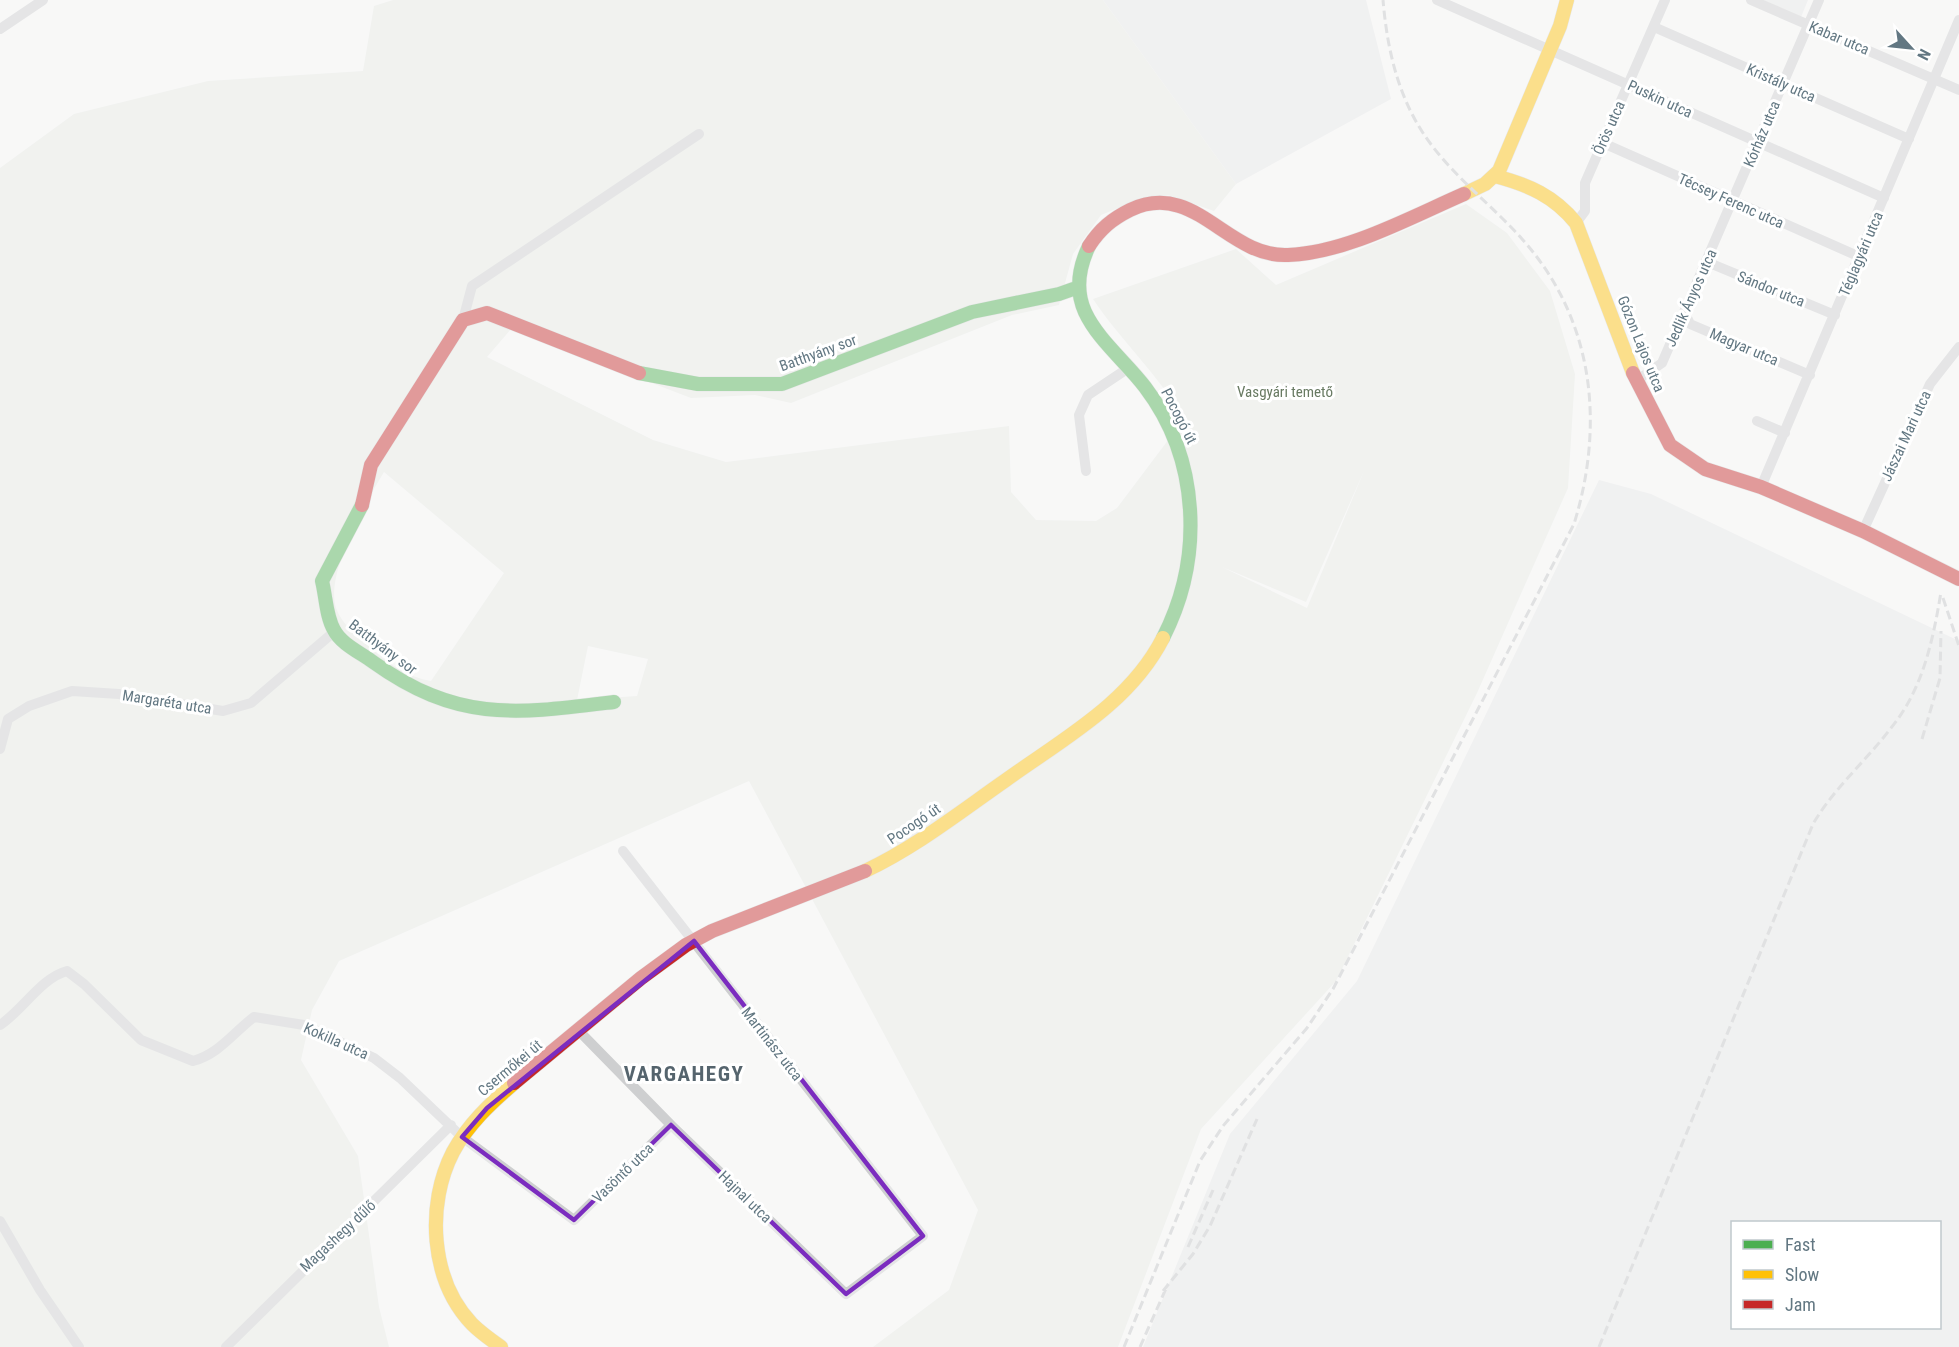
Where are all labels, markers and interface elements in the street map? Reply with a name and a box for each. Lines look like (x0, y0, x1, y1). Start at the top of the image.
street label: Kabar utca (1806, 17, 1872, 59)
north arrow (1881, 18, 1941, 78)
text: N (1913, 46, 1935, 63)
street label: Kristály utca (1744, 60, 1818, 106)
street label: Puskin utca (1625, 76, 1695, 122)
street label: Örös utca (1589, 98, 1629, 158)
street label: Kórház utca (1740, 98, 1784, 170)
street label: Técsey Ferenc utca (1675, 170, 1787, 232)
street label: Téglagyári utca (1835, 209, 1887, 299)
street label: Jedlik Ányos utca (1662, 247, 1720, 349)
street label: Sándor utca (1735, 267, 1807, 311)
street label: Gózon Lajos utca (1613, 293, 1669, 395)
street label: Magyar utca (1707, 324, 1781, 370)
street label: Batthyány sor (777, 331, 859, 375)
park label: Vasgyári temető (1237, 383, 1333, 401)
street label: Pocogó út (1157, 385, 1201, 447)
street label: Jászai Mari utca (1877, 388, 1935, 484)
street label: Batthyány sor (345, 616, 421, 679)
street label: Margaréta utca (121, 686, 213, 718)
street label: Pocogó út (884, 800, 944, 848)
street label: Martinász utca (738, 1004, 806, 1084)
street label: Kokilla utca (301, 1019, 371, 1063)
street label: Csermőkei út (474, 1036, 546, 1100)
district label: VARGAHEGY (624, 1062, 744, 1086)
street label: Vasöntő utca (589, 1139, 657, 1207)
street label: Hajnal utca (715, 1167, 775, 1227)
street label: Magashegy dűlő (296, 1196, 380, 1276)
legend (1731, 1221, 1941, 1329)
text: Fast (1785, 1234, 1816, 1255)
text: Slow (1785, 1264, 1820, 1285)
text: Jam (1785, 1294, 1816, 1315)

